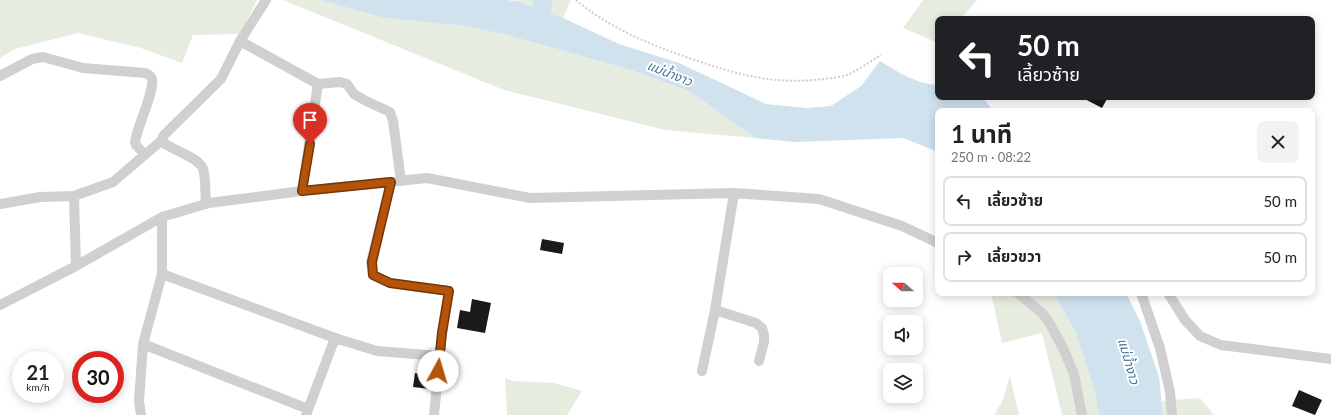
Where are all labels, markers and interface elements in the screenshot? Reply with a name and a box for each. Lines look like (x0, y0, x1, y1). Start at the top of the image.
text: 50 m (1017, 28, 1080, 62)
icon: left (951, 32, 1003, 84)
water label: แม่น้ำงาว (645, 56, 696, 89)
text: เลี้ยวซ้าย (1017, 63, 1080, 85)
pin (293, 103, 327, 144)
icon: arrive (299, 109, 321, 131)
text: 1 นาที (951, 119, 1012, 148)
button: close (1257, 121, 1299, 163)
text: 250 m · 08:22 (951, 149, 1031, 165)
icon: left (953, 190, 975, 212)
text: เลี้ยวซ้าย (987, 191, 1043, 209)
text: 50 m (1263, 192, 1297, 210)
icon: right (953, 246, 975, 268)
text: เลี้ยวขวา (987, 247, 1041, 265)
text: 50 m (1263, 248, 1297, 266)
north arrow (883, 267, 923, 307)
map controls (883, 267, 923, 403)
button: sound (883, 315, 923, 355)
water label: แม่น้ำงาว (1115, 336, 1144, 386)
position arrow (417, 350, 459, 392)
speed limit sign: 30 (72, 351, 124, 403)
text: 21 (26, 360, 50, 384)
button: layers (883, 363, 923, 403)
text: km/h (26, 381, 50, 393)

